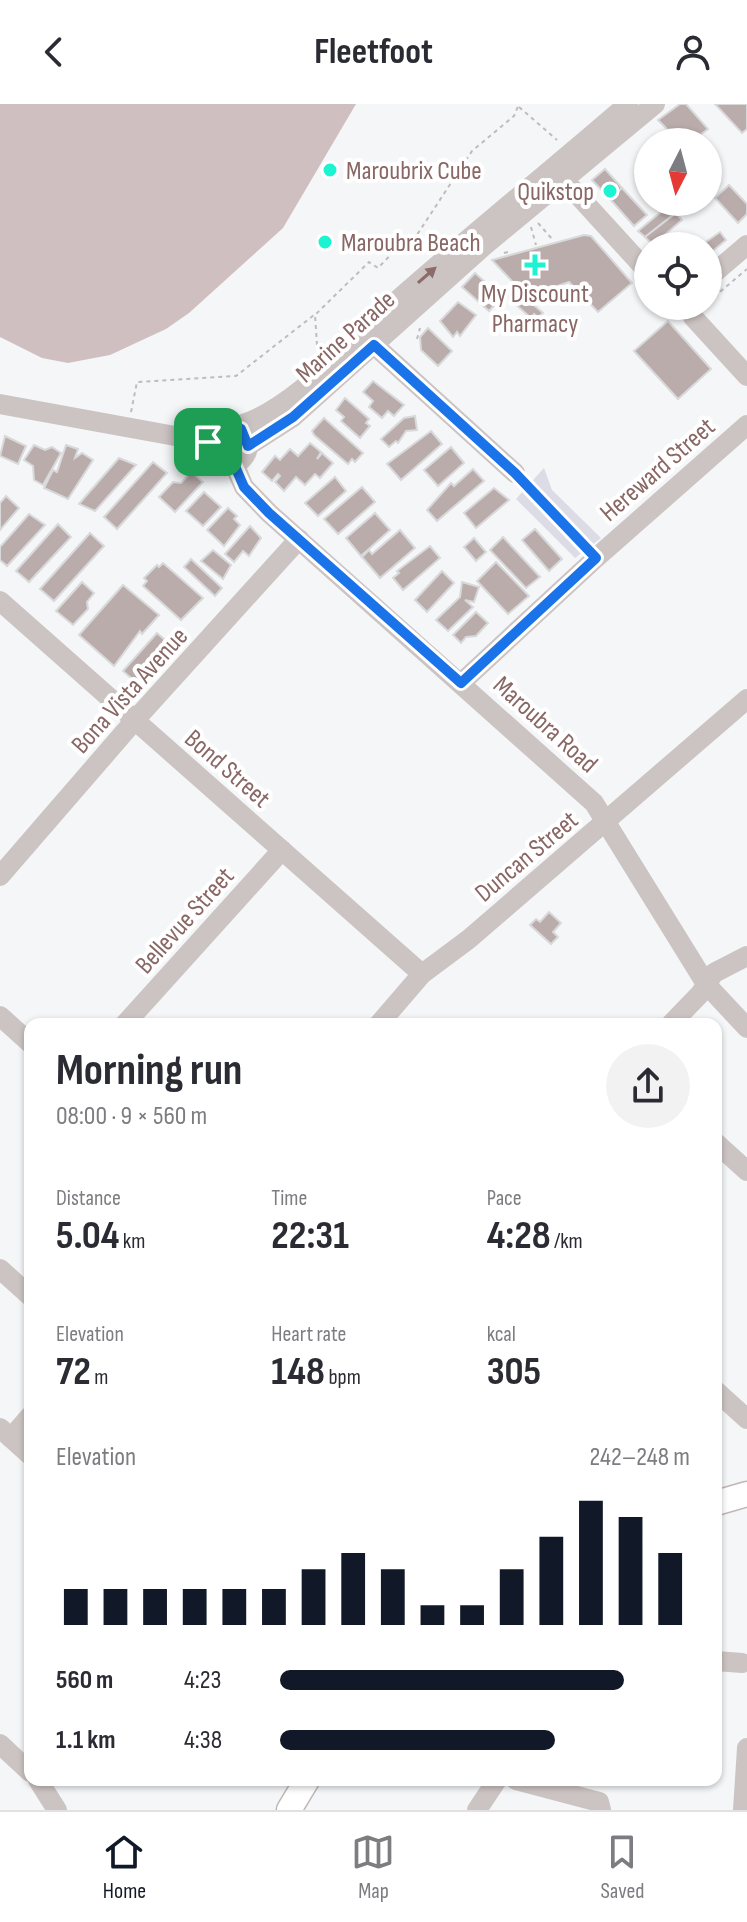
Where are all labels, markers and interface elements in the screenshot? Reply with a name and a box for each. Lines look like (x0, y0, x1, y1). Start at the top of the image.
icon: back (32, 30, 76, 74)
icon: person (671, 30, 715, 74)
text: Fleetfoot (314, 31, 433, 74)
north arrow (634, 128, 722, 216)
map controls (634, 128, 722, 320)
place label: Maroubrix Cube (346, 156, 482, 187)
marker: Maroubrix Cube (321, 161, 339, 179)
place label: Quikstop (517, 177, 594, 208)
marker: Quikstop (601, 182, 619, 200)
place label: Maroubra Beach (341, 228, 481, 259)
button: locate (634, 232, 722, 320)
marker: Maroubra Beach (316, 233, 334, 251)
marker: My Discount Pharmacy (526, 256, 544, 274)
one-way arrow (416, 267, 436, 284)
place label: My Discount Pharmacy (481, 279, 589, 340)
street label: Marine Parade (290, 285, 402, 390)
pin (174, 408, 242, 476)
street label: Hereward Street (594, 412, 722, 528)
icon: arrive (186, 420, 230, 464)
street label: Bona Vista Avenue (65, 622, 195, 760)
street label: Maroubra Road (487, 670, 603, 780)
street label: Bond Street (178, 724, 276, 815)
street label: Duncan Street (469, 805, 585, 909)
street label: Bellevue Street (129, 861, 241, 981)
text: Morning run (56, 1044, 242, 1097)
button: share (606, 1044, 690, 1128)
text: 08:00 · 9 × 560 m (56, 1101, 207, 1132)
text: Distance (56, 1185, 121, 1212)
text: Time (271, 1185, 307, 1212)
text: Pace (487, 1185, 522, 1212)
text: 5.04 (56, 1212, 119, 1260)
text: 22:31 (271, 1212, 349, 1260)
text: 4:28 (487, 1212, 551, 1260)
text: km (119, 1228, 145, 1255)
text: /km (551, 1228, 583, 1255)
text: Elevation (56, 1321, 124, 1348)
text: Heart rate (271, 1321, 346, 1348)
text: kcal (487, 1321, 516, 1348)
text: 72 (56, 1348, 91, 1396)
text: 148 (271, 1348, 325, 1396)
text: 305 (487, 1348, 541, 1396)
text: m (91, 1364, 108, 1391)
text: bpm (325, 1364, 361, 1391)
text: Elevation (56, 1442, 136, 1473)
text: 242–248 m (590, 1442, 690, 1473)
text: 560 m (56, 1665, 113, 1696)
text: 4:23 (184, 1665, 221, 1696)
text: 1.1 km (56, 1725, 115, 1756)
text: 4:38 (184, 1725, 222, 1756)
tab: Home (102, 1830, 146, 1905)
tab: Map (351, 1830, 395, 1905)
tab: Saved (600, 1830, 645, 1905)

